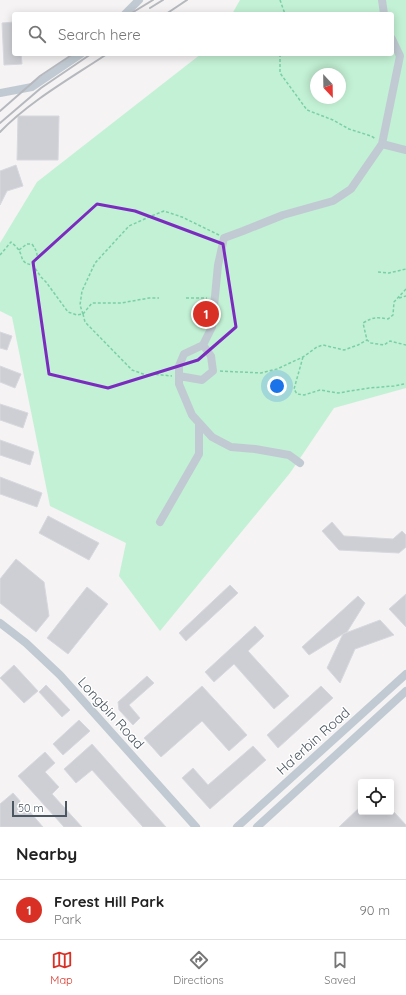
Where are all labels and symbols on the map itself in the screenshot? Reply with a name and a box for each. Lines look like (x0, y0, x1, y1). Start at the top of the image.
north arrow (310, 68, 346, 104)
pin: 1 (193, 299, 219, 329)
your location (267, 376, 287, 396)
street label: Longbin Road (74, 673, 148, 753)
street label: Ha'erbin Road (273, 703, 353, 779)
scale bar (12, 799, 67, 818)

